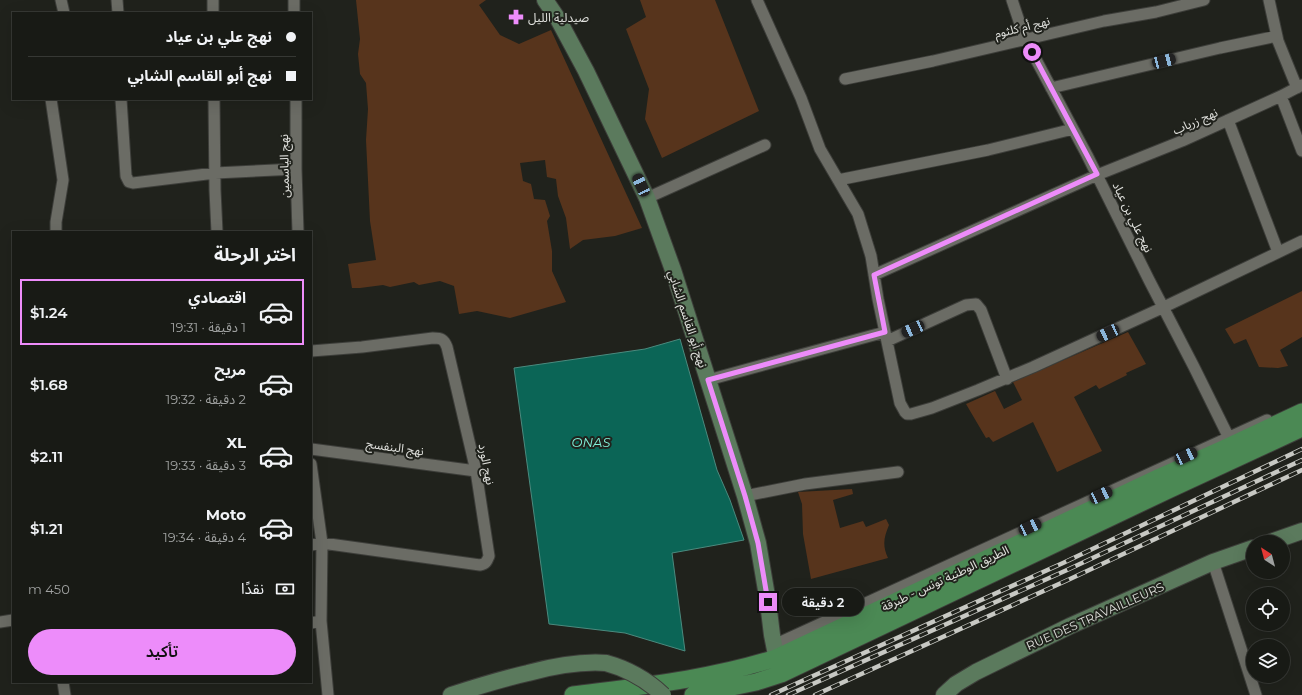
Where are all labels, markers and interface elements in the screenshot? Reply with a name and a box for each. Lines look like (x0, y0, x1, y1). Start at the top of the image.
pharmacy icon: صيدلية الليل (507, 8, 525, 26)
place label: صيدلية الليل (528, 10, 589, 25)
street label: نهج أم كلثوم (993, 13, 1052, 43)
text: نهج علي بن عياد (165, 27, 272, 46)
route start (1023, 43, 1041, 61)
car (1151, 52, 1177, 70)
text: نهج أبو القاسم الشابي (127, 66, 272, 85)
street label: نهج زرياب (1170, 104, 1221, 139)
street label: نهج الياسمين (276, 134, 294, 198)
car (630, 172, 652, 198)
street label: نهج علي بن عياد (1107, 179, 1157, 256)
text: اختر الرحلة (214, 244, 296, 266)
street label: نهج أبو القاسم الشابي (663, 268, 711, 370)
text: اقتصادي (188, 288, 246, 307)
icon: car (258, 294, 294, 330)
text: $1.24 (30, 303, 68, 322)
text: 1 دقيقة · 19:31 (171, 319, 246, 335)
car (900, 319, 926, 339)
car (1095, 322, 1121, 344)
text: مريح (214, 360, 246, 379)
icon: car (258, 366, 294, 402)
text: $1.68 (30, 375, 68, 394)
text: 2 دقيقة · 19:32 (165, 391, 246, 407)
text: XL (227, 433, 246, 452)
water label: ONAS (572, 434, 610, 450)
street label: نهج البنفسج (365, 436, 425, 460)
icon: car (258, 438, 294, 474)
street label: نهج الورد (474, 442, 498, 486)
car (1173, 445, 1199, 467)
text: $2.11 (30, 447, 63, 466)
text: 3 دقيقة · 19:33 (166, 457, 246, 473)
car (1088, 484, 1114, 506)
text: Moto (206, 505, 246, 524)
icon: car (258, 510, 294, 546)
car (1017, 516, 1043, 538)
text: $1.21 (30, 519, 63, 538)
text: 4 دقيقة · 19:34 (163, 529, 246, 545)
north arrow (1246, 535, 1290, 579)
map controls (1246, 535, 1290, 683)
street label: الطريق الوطنية تونس - طبرقة (879, 542, 1012, 615)
icon: cash (274, 578, 296, 600)
text: نقدًا (241, 579, 264, 598)
street label: RUE DES TRAVAILLEURS (1024, 579, 1166, 653)
text: 450 m (28, 581, 70, 597)
button: locate (1246, 587, 1290, 631)
callout: 2 دقيقة (782, 588, 864, 616)
route end (759, 593, 777, 611)
text: 2 دقيقة (802, 594, 844, 610)
button: تأكيد (28, 629, 296, 675)
button: layers (1246, 639, 1290, 683)

